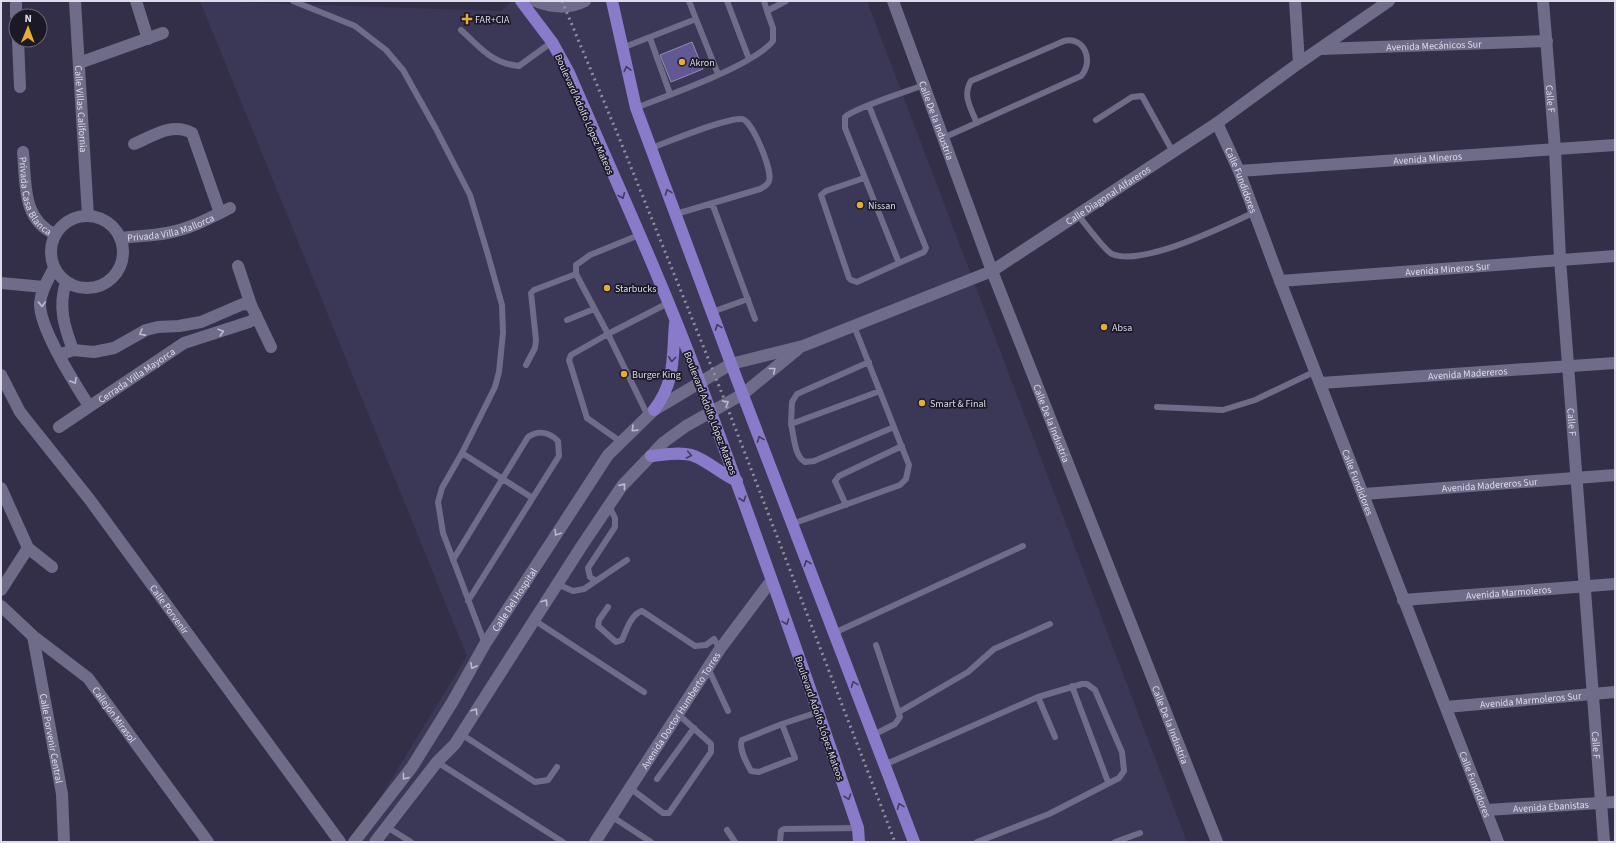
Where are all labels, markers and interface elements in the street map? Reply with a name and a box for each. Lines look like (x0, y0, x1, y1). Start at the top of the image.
north arrow (8, 8, 48, 48)
text: N (24, 11, 32, 26)
place label: FAR+CIA (475, 13, 510, 27)
marker: FAR+CIA (462, 14, 472, 24)
street label: Avenida Mecánicos Sur (1386, 37, 1482, 55)
street label: Boulevard Adolfo López Mateos (551, 52, 617, 177)
place label: Akron (690, 56, 715, 70)
marker: Akron (677, 57, 687, 67)
street label: Calle Villas California (71, 65, 90, 153)
one-way arrow (624, 66, 632, 72)
street label: Calle De la Industria (915, 79, 957, 162)
street label: Calle F (1542, 84, 1558, 113)
street label: Calle Fundidores (1221, 145, 1260, 215)
street label: Avenida Mineros (1393, 150, 1462, 168)
street label: Privada Casa Blanca (15, 156, 54, 239)
street label: Calle Diagonal Alfareros (1063, 163, 1153, 229)
one-way arrow (664, 189, 672, 196)
one-way arrow (617, 192, 625, 200)
place label: Nissan (868, 199, 896, 213)
marker: Nissan (855, 200, 865, 210)
street label: Privada Villa Mallorca (127, 211, 217, 245)
street label: Avenida Mineros Sur (1405, 259, 1491, 280)
place label: Starbucks (615, 282, 656, 296)
marker: Starbucks (602, 283, 612, 293)
one-way arrow (38, 301, 46, 307)
place label: Absa (1112, 321, 1132, 335)
marker: Absa (1099, 322, 1109, 332)
one-way arrow (714, 324, 722, 331)
one-way arrow (138, 328, 146, 336)
one-way arrow (218, 328, 225, 337)
street label: Cerrada Villa Mayorca (95, 345, 178, 407)
street label: Boulevard Adolfo López Mateos (680, 350, 740, 477)
one-way arrow (668, 356, 677, 362)
street label: Avenida Madereros (1427, 364, 1508, 384)
place label: Burger King (632, 368, 681, 382)
one-way arrow (768, 368, 775, 375)
marker: Burger King (619, 369, 629, 379)
one-way arrow (69, 377, 76, 384)
street label: Calle De la Industria (1029, 382, 1073, 465)
place label: Smart & Final (930, 397, 987, 411)
marker: Smart & Final (917, 398, 927, 408)
one-way arrow (722, 401, 729, 408)
street label: Calle F (1563, 408, 1579, 436)
one-way arrow (631, 424, 639, 432)
one-way arrow (756, 435, 764, 442)
street label: Calle Fundidores (1338, 447, 1376, 518)
one-way arrow (686, 451, 692, 459)
street label: Avenida Madereros Sur (1441, 475, 1539, 496)
one-way arrow (619, 483, 626, 490)
one-way arrow (738, 495, 747, 502)
one-way arrow (554, 529, 561, 536)
one-way arrow (804, 559, 812, 566)
street label: Calle Del Hospital (489, 565, 541, 635)
street label: Calle Porvenir (146, 582, 192, 638)
street label: Avenida Marmoleros (1466, 583, 1552, 603)
one-way arrow (541, 599, 548, 606)
one-way arrow (781, 618, 789, 625)
street label: Avenida Doctor Humberto Torres (638, 650, 724, 772)
street label: Boulevard Adolfo López Mateos (791, 654, 847, 782)
one-way arrow (470, 662, 477, 669)
one-way arrow (850, 681, 858, 688)
street label: Callejón Mirasol (88, 684, 139, 746)
street label: Calle De la Industria (1148, 684, 1192, 766)
street label: Avenida Marmoleros Sur (1479, 689, 1583, 712)
street label: Calle Porvenir Central (36, 693, 66, 785)
one-way arrow (471, 708, 478, 715)
street label: Calle F (1588, 731, 1604, 760)
street label: Calle Fundidores (1455, 749, 1494, 820)
one-way arrow (402, 772, 409, 779)
one-way arrow (843, 794, 851, 801)
street label: Avenida Ebanistas (1513, 798, 1589, 816)
one-way arrow (896, 802, 904, 809)

